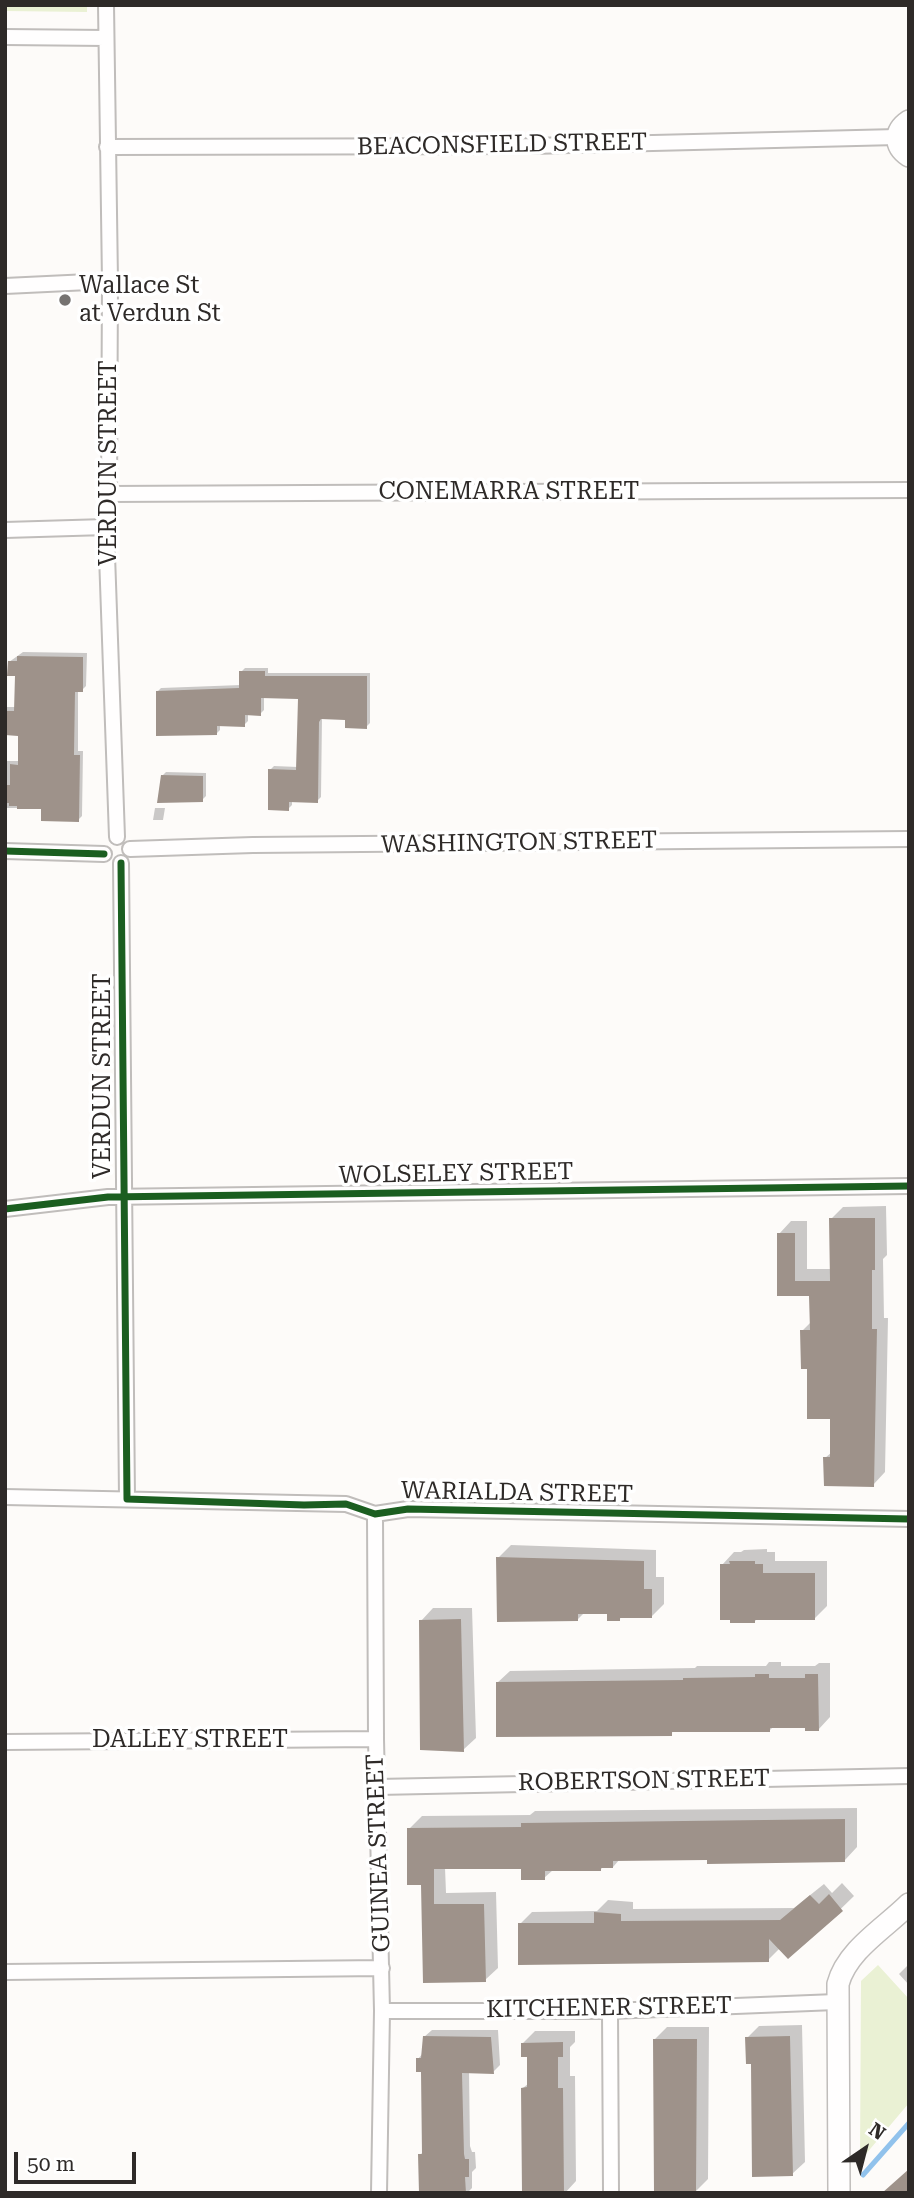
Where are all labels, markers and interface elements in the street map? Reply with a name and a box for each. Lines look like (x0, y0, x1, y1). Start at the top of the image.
street label: BEACONSFIELD STREET (357, 128, 647, 162)
place label: Wallace St at Verdun St (79, 272, 221, 328)
marker: Wallace St at Verdun St (57, 292, 73, 308)
street label: VERDUN STREET (95, 360, 123, 566)
street label: CONEMARRA STREET (379, 478, 639, 506)
street label: WASHINGTON STREET (381, 826, 657, 860)
street label: VERDUN STREET (89, 973, 117, 1179)
street label: WOLSELEY STREET (338, 1158, 574, 1190)
street label: WARIALDA STREET (401, 1477, 633, 1509)
street label: DALLEY STREET (92, 1726, 288, 1754)
street label: GUINEA STREET (361, 1753, 397, 1953)
street label: ROBERTSON STREET (518, 1764, 770, 1798)
street label: KITCHENER STREET (486, 1991, 732, 2025)
north arrow (830, 2114, 900, 2184)
text: N (865, 2118, 890, 2145)
scale bar (18, 2138, 140, 2182)
text: 50 m (27, 2152, 75, 2176)

